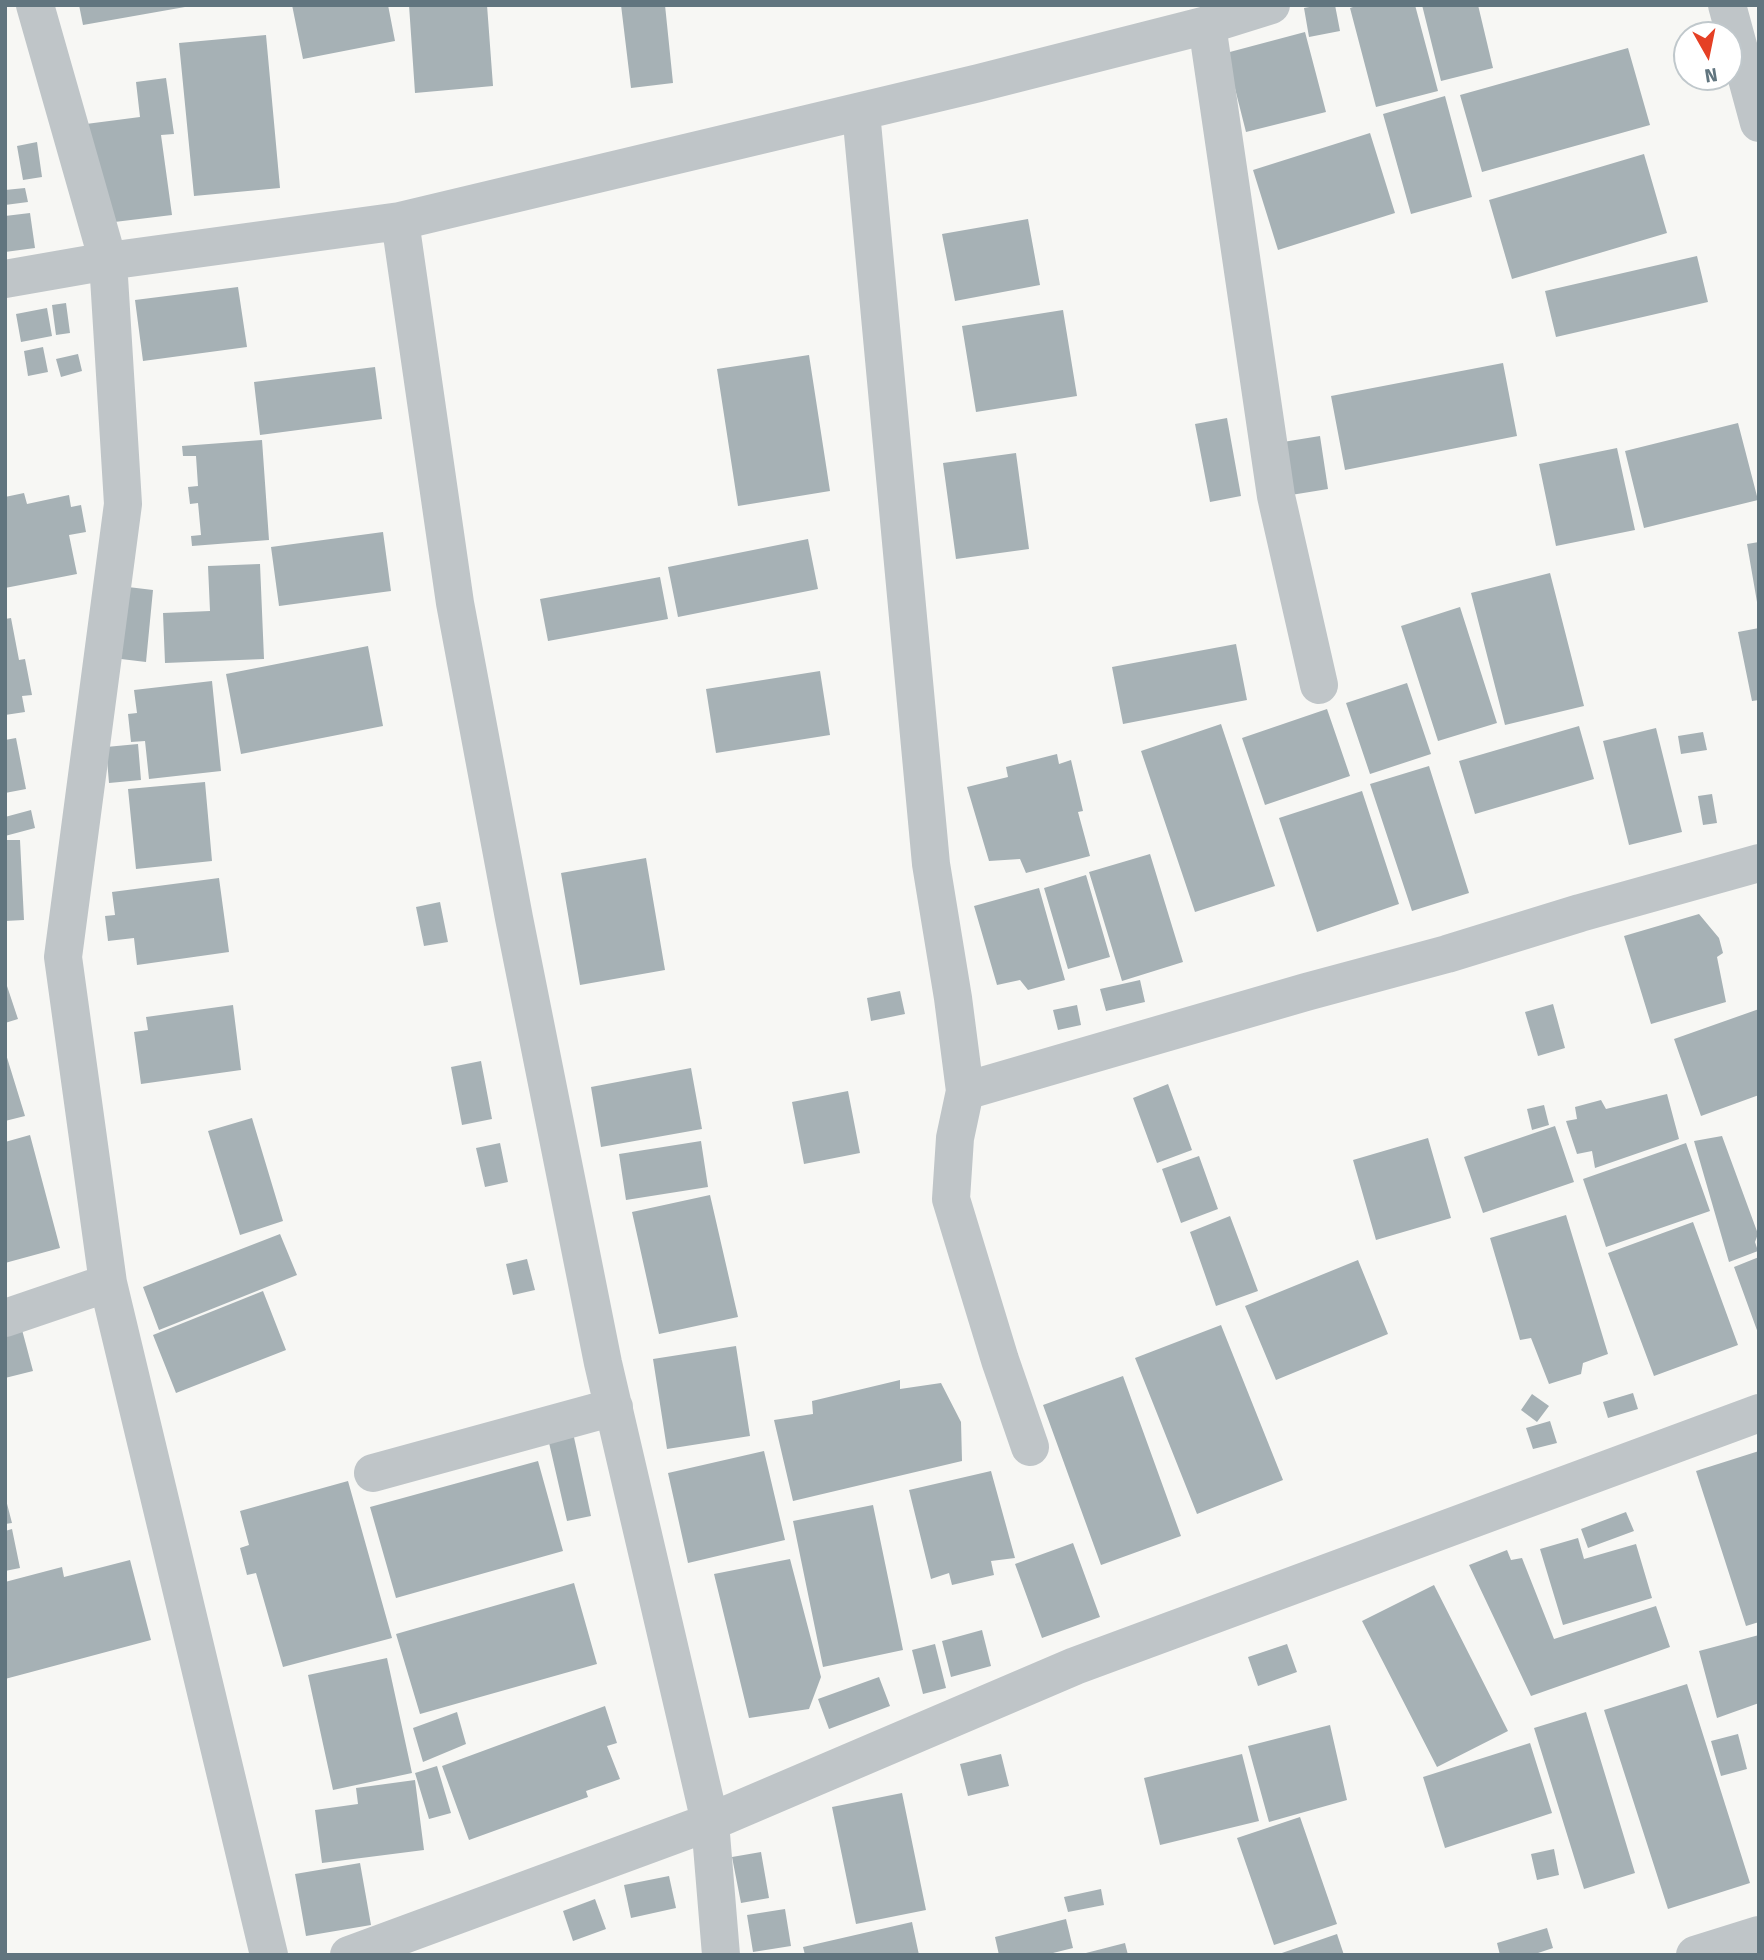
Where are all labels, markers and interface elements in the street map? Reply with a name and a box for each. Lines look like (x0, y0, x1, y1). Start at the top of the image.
north arrow (1673, 21, 1743, 91)
text: N (1703, 63, 1719, 88)

